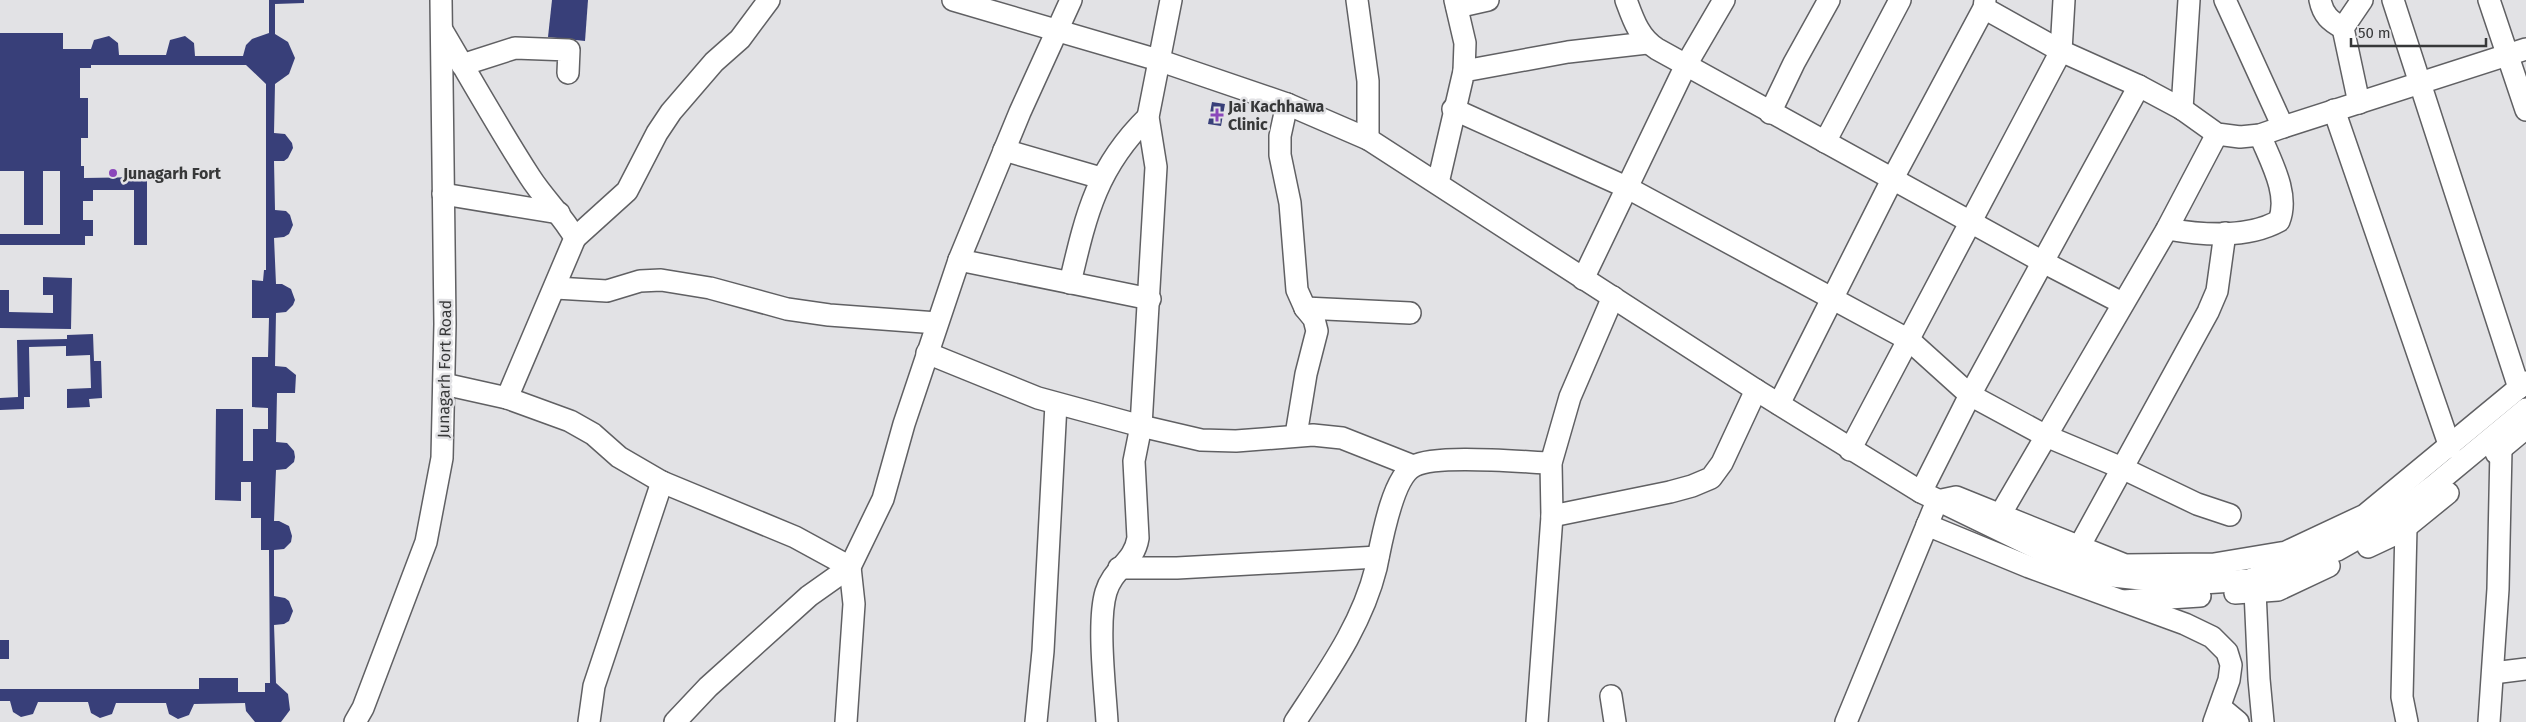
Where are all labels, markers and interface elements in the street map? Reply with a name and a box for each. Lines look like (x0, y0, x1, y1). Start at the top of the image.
scale bar (2351, 15, 2486, 47)
text: 50 m (2358, 24, 2391, 42)
place label: Jai Kachhawa Clinic (1227, 97, 1324, 134)
marker: Jai Kachhawa Clinic (1210, 108, 1224, 122)
place label: Junagarh Fort (122, 164, 222, 183)
marker: Junagarh Fort (107, 167, 119, 179)
street label: Junagarh Fort Road (434, 300, 455, 438)

